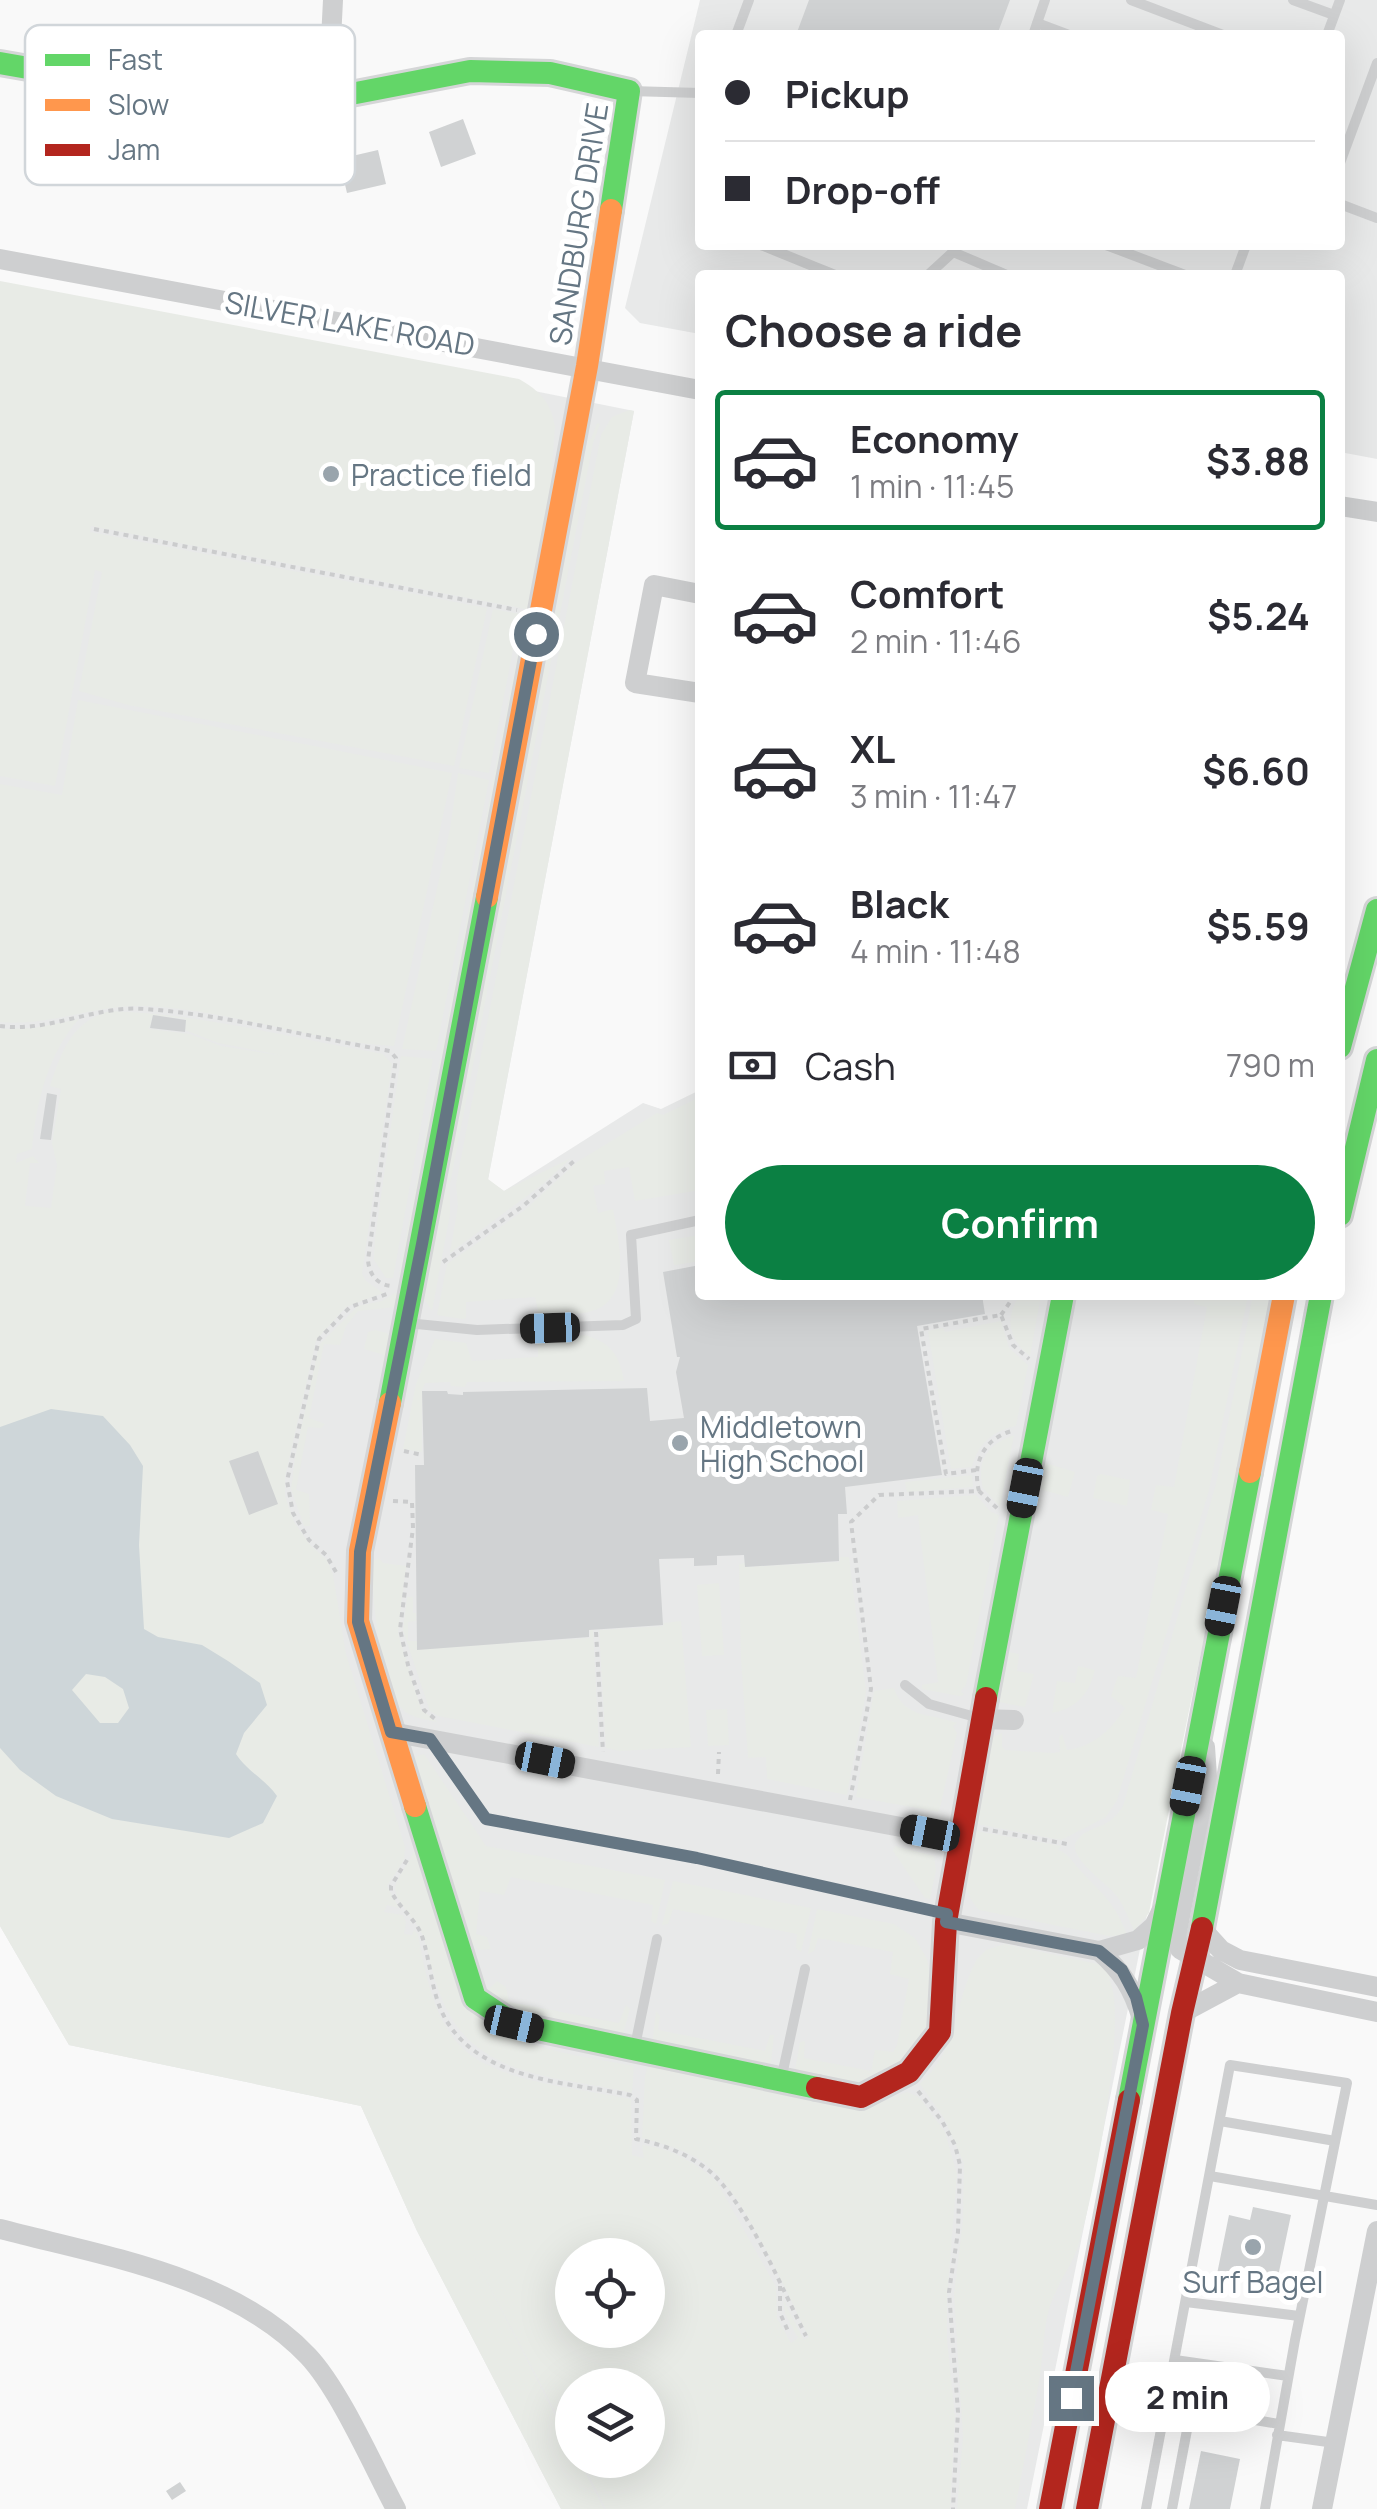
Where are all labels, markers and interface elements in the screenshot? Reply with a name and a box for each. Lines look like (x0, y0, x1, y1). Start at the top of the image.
legend (25, 25, 355, 185)
text: Fast (108, 40, 163, 78)
text: Pickup (785, 67, 909, 119)
text: Slow (108, 85, 169, 123)
street label: SANDBURG DRIVE (539, 100, 617, 348)
text: Jam (108, 130, 160, 168)
text: Drop-off (785, 163, 940, 215)
street label: SILVER LAKE ROAD (222, 281, 478, 365)
text: Choose a ride (725, 299, 1022, 361)
text: Economy (850, 412, 1019, 464)
icon: car (730, 415, 820, 505)
text: $3.88 (1206, 434, 1310, 486)
place label: Practice field (351, 454, 532, 495)
marker: Practice field (320, 463, 342, 485)
text: 1 min · 11:45 (850, 464, 1014, 508)
text: Comfort (850, 567, 1004, 619)
icon: car (730, 570, 820, 660)
text: $5.24 (1207, 589, 1310, 641)
route start (514, 612, 559, 657)
text: 2 min · 11:46 (850, 619, 1022, 663)
text: XL (850, 722, 895, 774)
icon: car (730, 725, 820, 815)
text: $6.60 (1202, 744, 1310, 796)
text: 3 min · 11:47 (850, 774, 1017, 818)
text: Black (850, 877, 949, 929)
icon: car (730, 880, 820, 970)
text: $5.59 (1206, 899, 1310, 951)
text: 4 min · 11:48 (850, 929, 1021, 973)
icon: cash (725, 1038, 780, 1093)
text: Cash (805, 1039, 896, 1091)
text: 790 m (1226, 1043, 1315, 1087)
button: Confirm (725, 1165, 1315, 1280)
car (519, 1312, 581, 1344)
place label: Middletown High School (700, 1406, 865, 1481)
marker: Middletown High School (669, 1432, 691, 1454)
car (1005, 1456, 1045, 1520)
car (1203, 1574, 1243, 1638)
car (513, 1740, 577, 1780)
car (1168, 1754, 1208, 1818)
car (898, 1813, 962, 1853)
car (481, 2003, 547, 2045)
marker: Surf Bagel (1242, 2236, 1264, 2258)
map controls (555, 2238, 665, 2478)
button: locate (555, 2238, 665, 2348)
place label: Surf Bagel (1182, 2261, 1324, 2302)
callout: 2 min (1106, 2363, 1271, 2433)
button: layers (555, 2368, 665, 2478)
text: 2 min (1146, 2375, 1229, 2419)
route end (1049, 2376, 1094, 2421)

